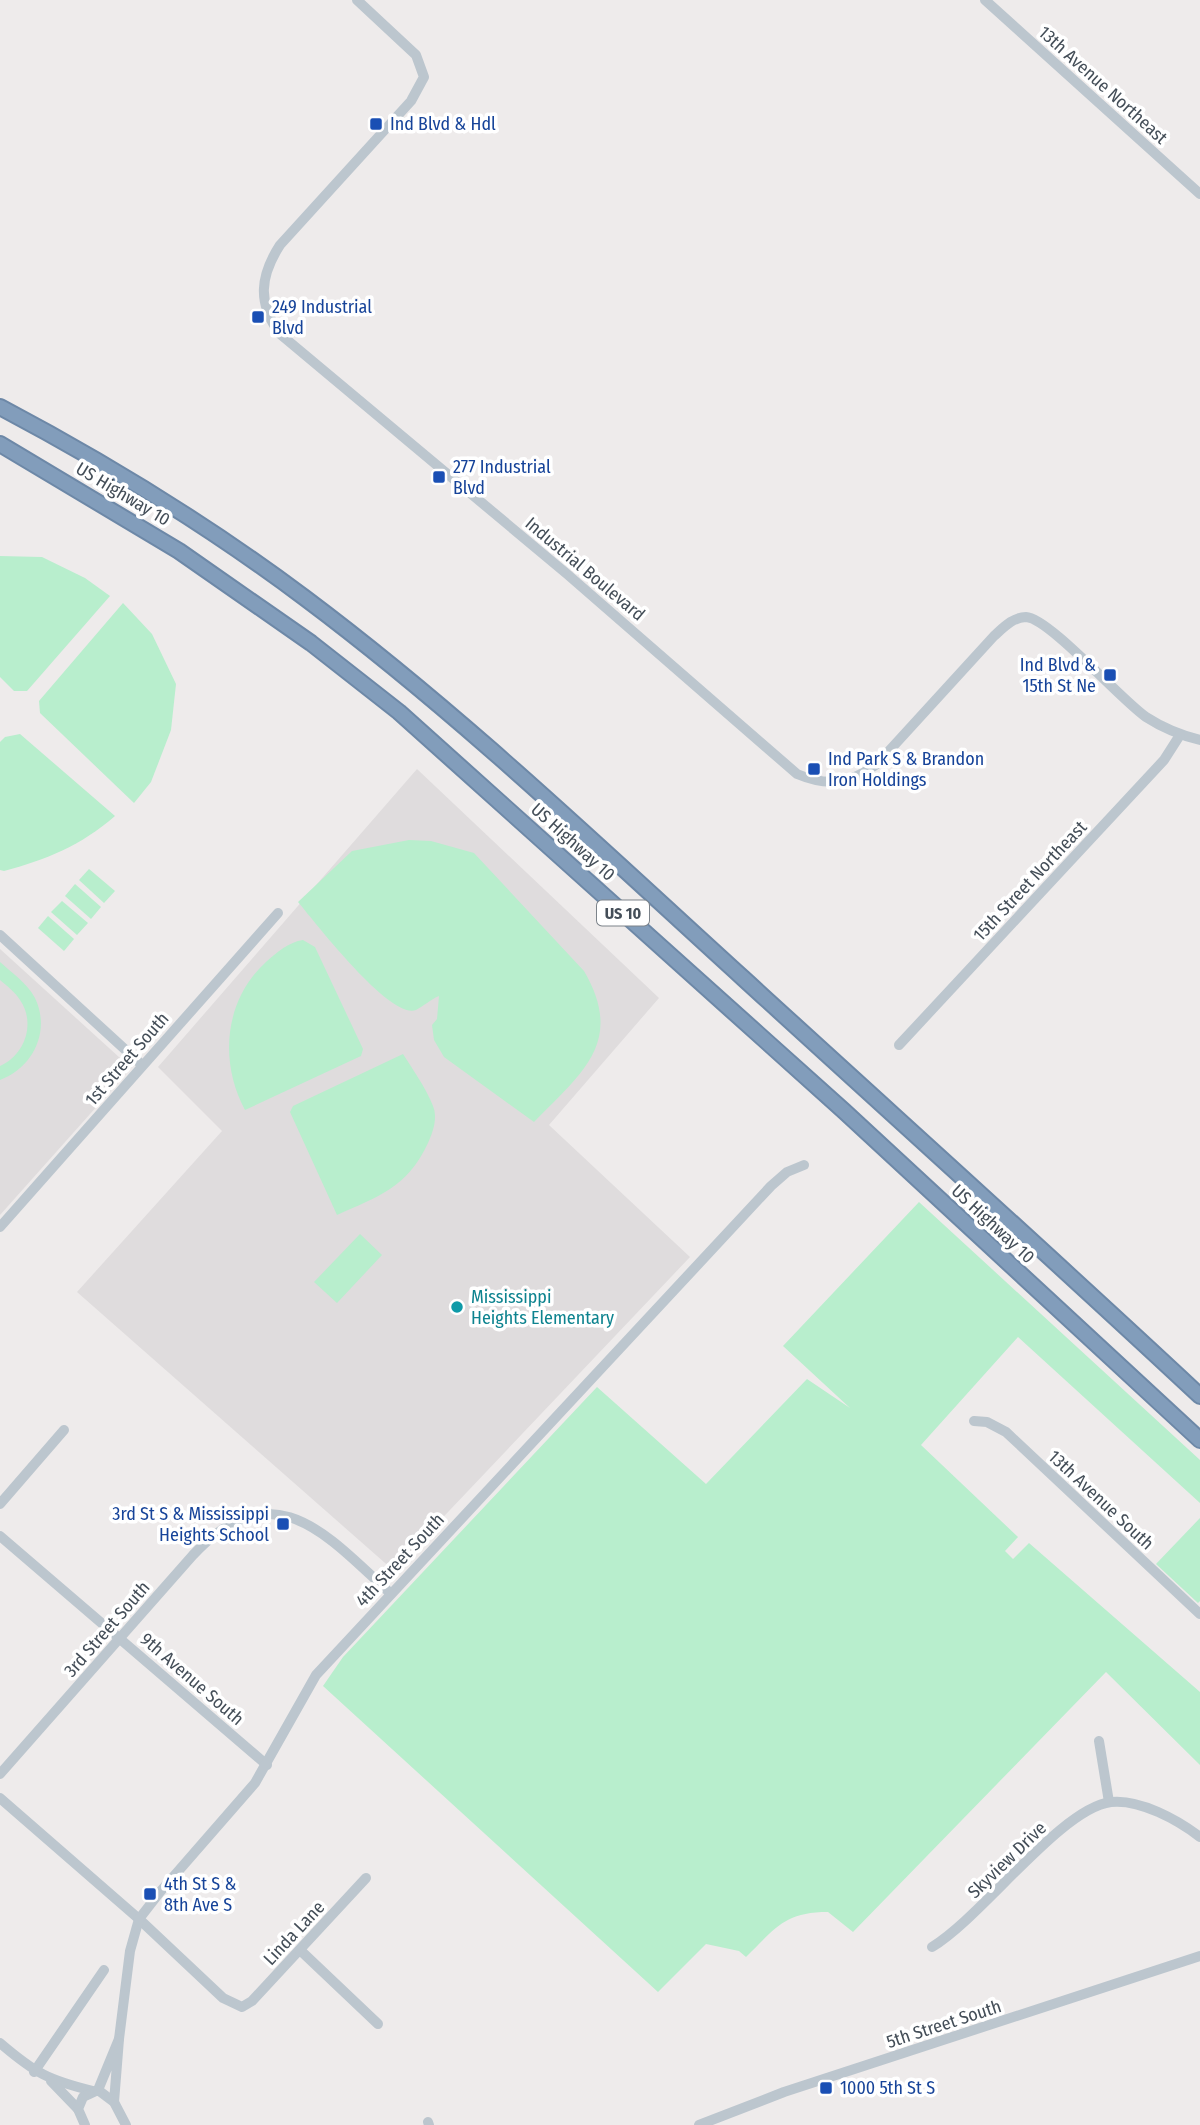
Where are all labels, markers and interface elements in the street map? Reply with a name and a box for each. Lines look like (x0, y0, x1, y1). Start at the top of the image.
street label: 13th Avenue Northeast (1034, 21, 1172, 149)
place label: Ind Blvd & Hdl (390, 113, 496, 135)
marker: Ind Blvd & Hdl (368, 116, 384, 132)
place label: 249 Industrial Blvd (272, 296, 372, 339)
marker: 249 Industrial Blvd (250, 309, 266, 325)
place label: 277 Industrial Blvd (453, 456, 551, 499)
street label: US Highway 10 (72, 457, 174, 531)
marker: 277 Industrial Blvd (431, 469, 447, 485)
street label: Industrial Boulevard (521, 513, 649, 625)
place label: Ind Blvd & 15th St Ne (1020, 654, 1096, 697)
marker: Ind Blvd & 15th St Ne (1102, 667, 1118, 683)
place label: Ind Park S & Brandon Iron Holdings (828, 748, 984, 791)
marker: Ind Park S & Brandon Iron Holdings (806, 761, 822, 777)
street label: US Highway 10 (526, 798, 620, 886)
street label: 15th Street Northeast (969, 816, 1091, 946)
road number: US 10 (597, 900, 649, 925)
street label: 1st Street South (80, 1008, 174, 1110)
street label: US Highway 10 (947, 1180, 1039, 1268)
place label: Mississippi Heights Elementary (471, 1286, 614, 1329)
marker: Mississippi Heights Elementary (449, 1299, 465, 1315)
street label: 13th Avenue South (1044, 1445, 1158, 1555)
place label: 3rd St S & Mississippi Heights School (112, 1503, 269, 1546)
street label: 4th Street South (351, 1509, 449, 1611)
marker: 3rd St S & Mississippi Heights School (275, 1516, 291, 1532)
street label: 3rd Street South (60, 1577, 154, 1681)
street label: 9th Avenue South (136, 1628, 248, 1730)
street label: Skyview Drive (963, 1817, 1051, 1903)
place label: 4th St S & 8th Ave S (164, 1873, 237, 1916)
marker: 4th St S & 8th Ave S (142, 1886, 158, 1902)
street label: Linda Lane (259, 1896, 329, 1970)
street label: 5th Street South (884, 1995, 1004, 2053)
place label: 1000 5th St S (840, 2077, 935, 2099)
marker: 1000 5th St S (818, 2080, 834, 2096)

